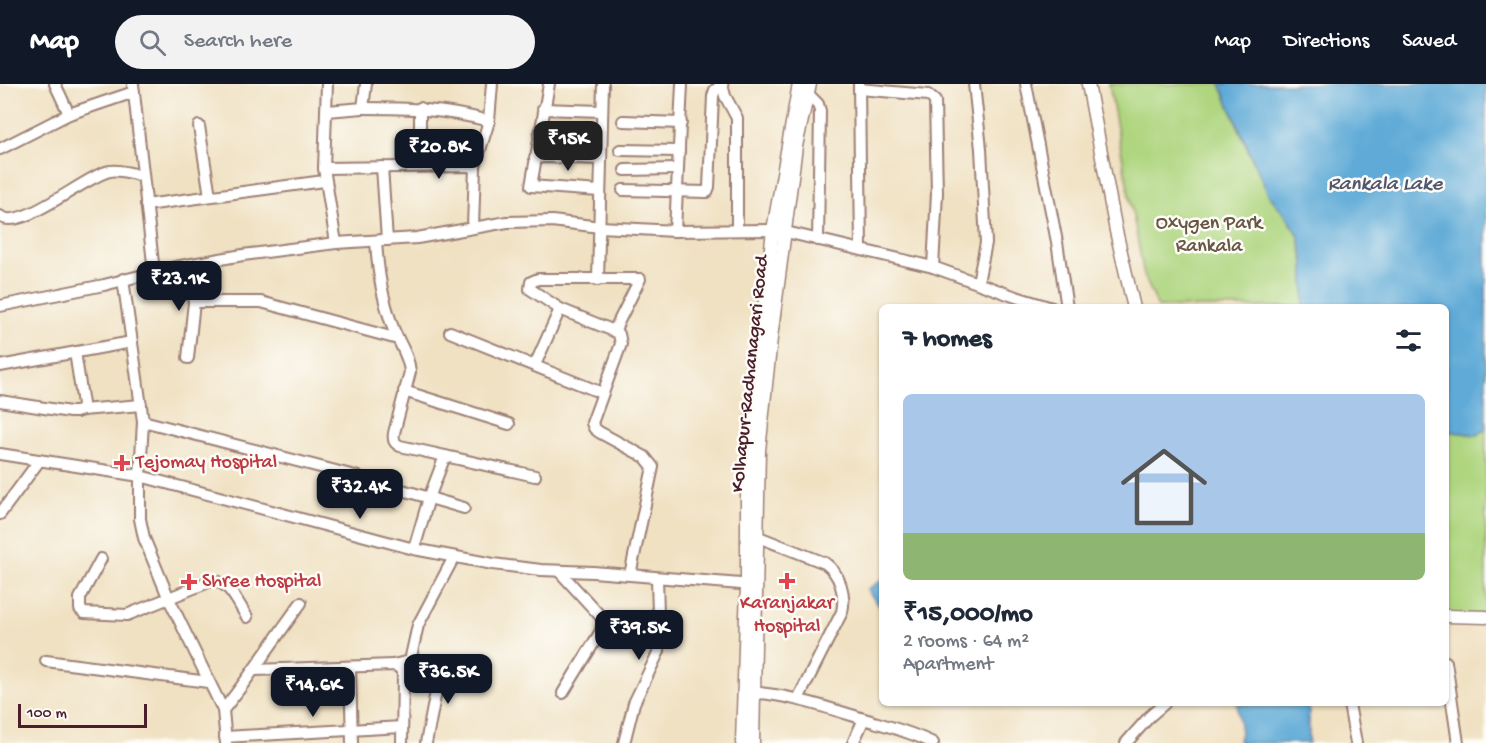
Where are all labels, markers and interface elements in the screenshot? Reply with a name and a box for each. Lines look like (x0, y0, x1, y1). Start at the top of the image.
search box (115, 15, 535, 69)
text: Map (30, 26, 79, 59)
icon: search (136, 26, 169, 59)
text: Search here (184, 29, 292, 55)
text: Map (1214, 30, 1251, 55)
text: Directions (1284, 30, 1369, 55)
text: Saved (1402, 30, 1456, 55)
pin: ₹15K (532, 121, 604, 172)
pin: ₹20.8K (390, 129, 488, 180)
text: ₹15K (547, 129, 589, 152)
text: ₹20.8K (409, 137, 469, 160)
water label: Rankala Lake (1328, 173, 1443, 198)
park label: Oxygen Park Rankala (1156, 213, 1264, 259)
street label: Kolhapur-Radhanagari Road (727, 252, 775, 494)
pin: ₹23.1K (130, 261, 228, 312)
text: ₹23.1K (151, 269, 208, 292)
icon: filters (1392, 324, 1425, 357)
text: 7 homes (903, 325, 992, 356)
icon: home (1110, 433, 1218, 541)
place label: Tejomay Hospital (135, 452, 277, 475)
marker: Tejomay Hospital (113, 454, 131, 472)
pin: ₹32.4K (311, 469, 409, 520)
text: ₹32.4K (331, 477, 389, 500)
place label: Shree Hospital (202, 571, 322, 594)
marker: Karanjakar Hospital (778, 572, 796, 590)
marker: Shree Hospital (180, 573, 198, 591)
place label: Karanjakar Hospital (740, 593, 836, 639)
text: ₹15,000/mo (903, 600, 1033, 631)
pin: ₹39.5K (590, 610, 688, 661)
text: ₹39.5K (609, 618, 669, 641)
text: 2 rooms · 64 m² (903, 631, 1029, 654)
pin: ₹36.5K (399, 654, 497, 705)
text: Apartment (903, 654, 993, 677)
text: ₹36.5K (418, 662, 478, 685)
pin: ₹14.6K (264, 667, 362, 718)
text: ₹14.6K (285, 675, 341, 698)
scale bar (18, 701, 147, 728)
text: 100 m (27, 705, 67, 724)

